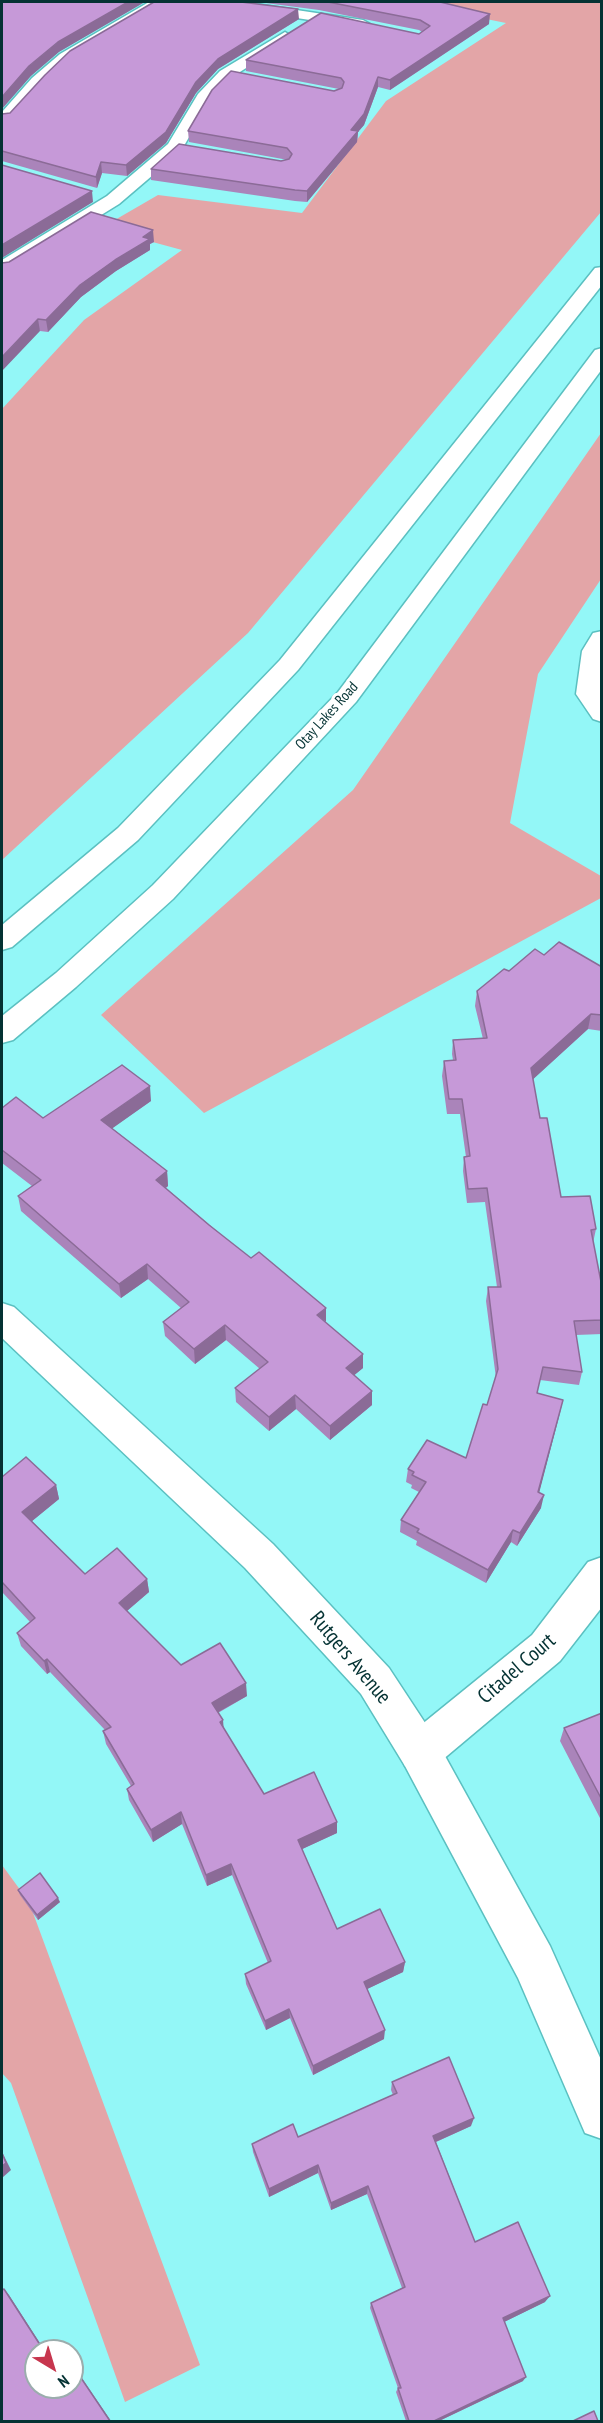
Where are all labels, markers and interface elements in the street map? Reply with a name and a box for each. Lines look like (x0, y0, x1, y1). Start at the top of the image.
street label: Otay Lakes Road (292, 678, 362, 754)
street label: Rutgers Avenue (304, 1607, 396, 1709)
street label: Citadel Court (473, 1628, 561, 1710)
north arrow (24, 2339, 84, 2399)
text: N (54, 2371, 73, 2392)

